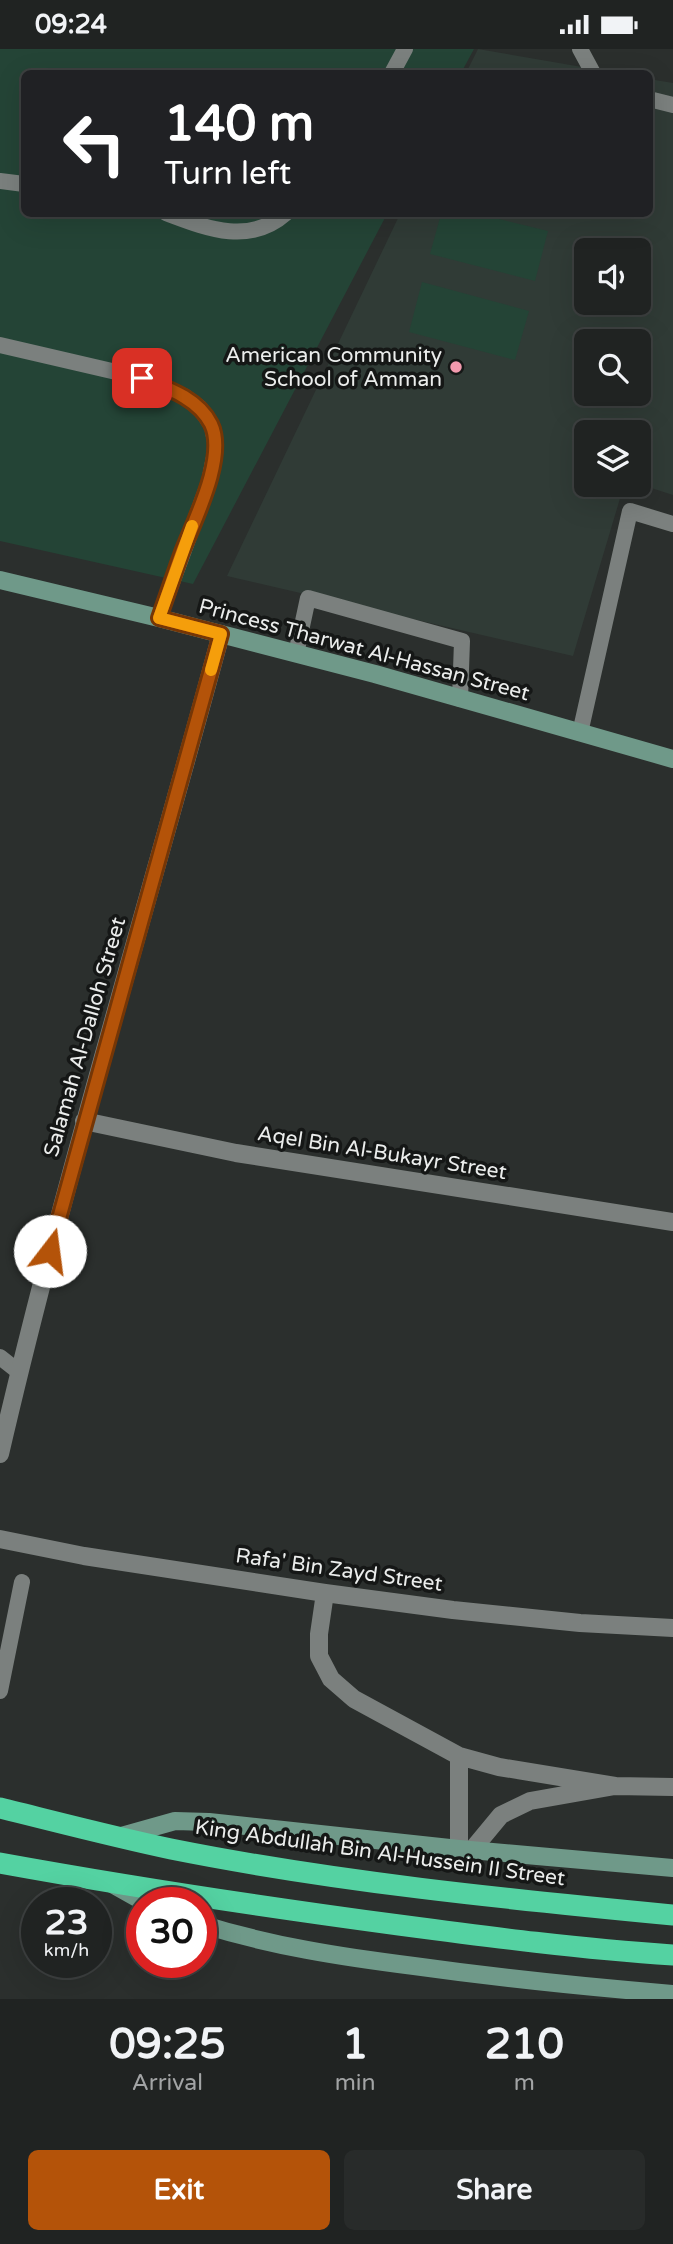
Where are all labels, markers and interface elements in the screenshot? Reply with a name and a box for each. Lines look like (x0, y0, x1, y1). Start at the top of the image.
text: 09:24 (35, 9, 107, 40)
text: 140 m (164, 95, 314, 154)
icon: left (49, 98, 140, 189)
text: Turn left (164, 155, 291, 193)
map controls (574, 238, 651, 497)
button: sound (574, 238, 651, 315)
button: search (574, 329, 651, 406)
place label: American Community School of Amman (225, 343, 442, 392)
pin (112, 348, 172, 408)
icon: arrive (123, 359, 161, 397)
marker: American Community School of Amman (448, 359, 464, 375)
button: layers (574, 420, 651, 497)
street label: Princess Tharwat Al-Hassan Street (196, 594, 532, 706)
street label: Salamah Al-Dalloh Street (39, 914, 131, 1160)
street label: Aqel Bin Al-Bukayr Street (256, 1121, 508, 1185)
position arrow (13, 1214, 87, 1288)
street label: Rafa' Bin Zayd Street (234, 1543, 444, 1597)
street label: King Abdullah Bin Al-Hussein II Street (193, 1815, 567, 1891)
speed limit sign: 30 (126, 1887, 217, 1978)
text: 23 (45, 1902, 88, 1944)
text: km/h (44, 1939, 89, 1961)
text: 09:25 (109, 2019, 226, 2070)
text: 1 (342, 2019, 368, 2070)
text: 210 (485, 2019, 564, 2070)
text: Arrival (132, 2069, 203, 2097)
text: min (335, 2069, 376, 2097)
text: m (514, 2069, 535, 2097)
button: Exit (28, 2150, 330, 2230)
button: Share (344, 2150, 645, 2230)

